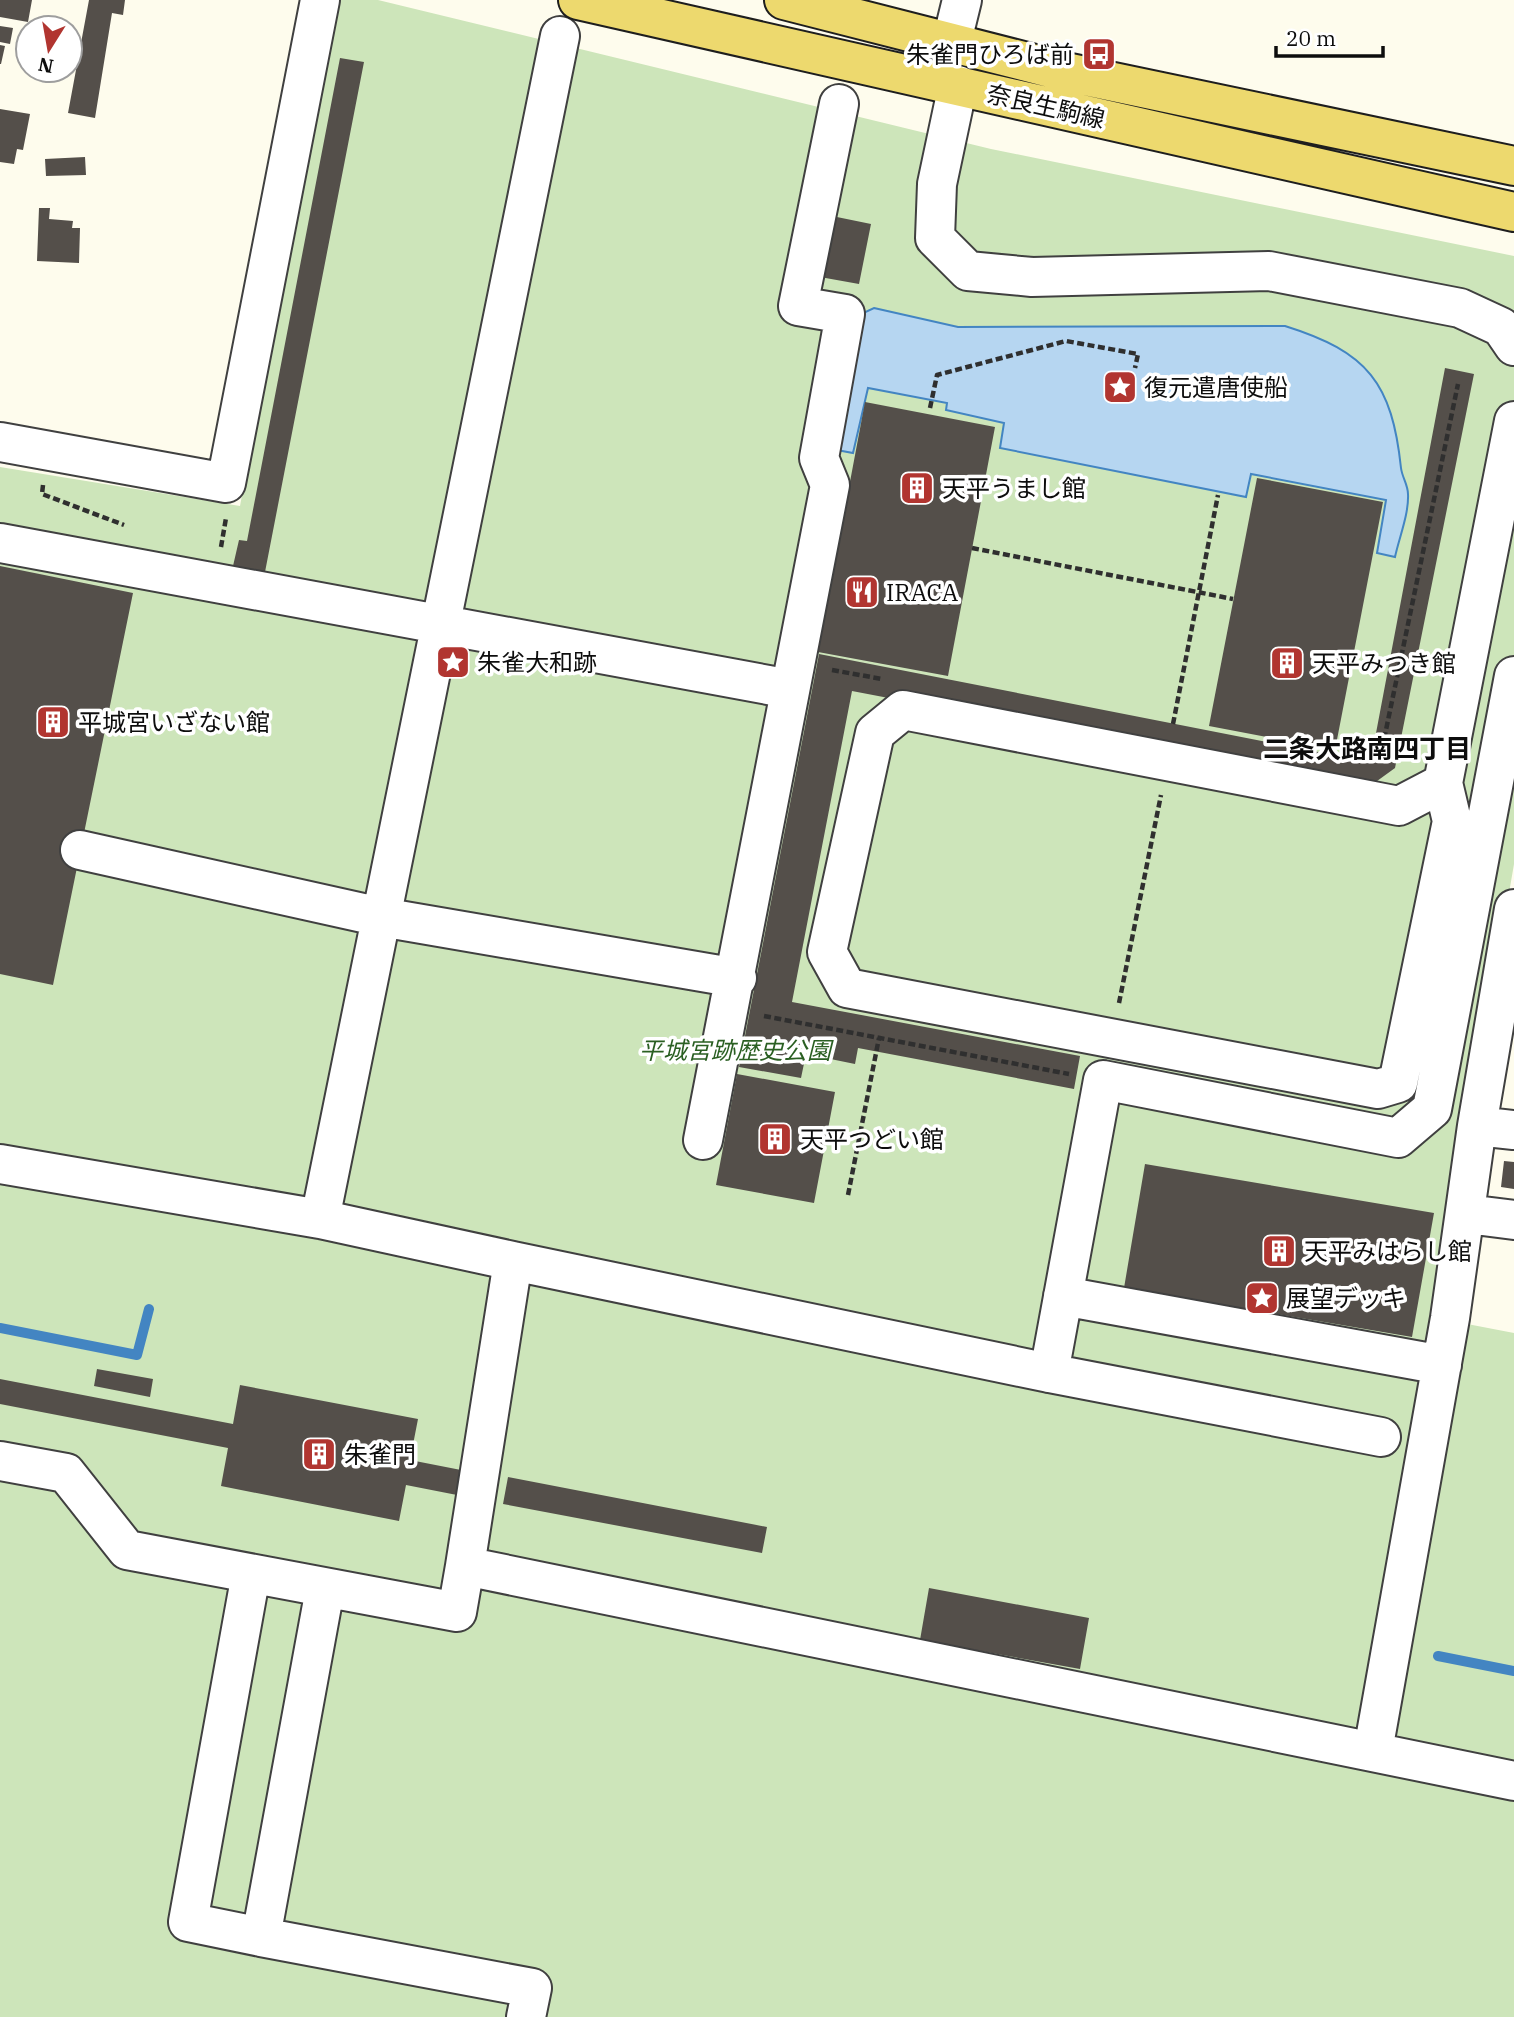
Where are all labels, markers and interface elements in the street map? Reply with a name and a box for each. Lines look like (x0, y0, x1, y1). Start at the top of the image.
north arrow (14, 14, 84, 84)
scale bar (1276, 14, 1383, 58)
text: 20 m (1286, 24, 1336, 52)
bus stop icon: 朱雀門ひろば前 (1080, 35, 1118, 73)
place label: 朱雀門ひろば前 (906, 38, 1074, 70)
text: N (36, 52, 55, 79)
street label: 奈良生駒線 (984, 77, 1108, 135)
place icon: 復元遣唐使船 (1101, 368, 1139, 406)
place label: 復元遣唐使船 (1144, 371, 1288, 403)
building icon: 天平うまし館 (898, 469, 936, 507)
place label: 天平うまし館 (942, 472, 1086, 504)
restaurant icon: IRACA (843, 573, 881, 611)
place label: IRACA (886, 576, 959, 608)
place icon: 朱雀大和跡 (434, 643, 472, 681)
building icon: 天平みつき館 (1268, 644, 1306, 682)
place label: 朱雀大和跡 (477, 646, 597, 678)
place label: 天平みつき館 (1312, 647, 1456, 679)
building icon: 平城宮いざない館 (34, 703, 72, 741)
place label: 平城宮いざない館 (78, 706, 270, 738)
district label: 二条大路南四丁目 (1263, 731, 1471, 765)
park label: 平城宮跡歴史公園 (639, 1034, 834, 1066)
building icon: 天平つどい館 (756, 1120, 794, 1158)
place label: 天平つどい館 (800, 1123, 944, 1155)
building icon: 天平みはらし館 (1260, 1232, 1298, 1270)
place label: 天平みはらし館 (1304, 1235, 1472, 1267)
place icon: 展望デッキ (1243, 1279, 1281, 1317)
place label: 展望デッキ (1286, 1282, 1406, 1314)
building icon: 朱雀門 (300, 1435, 338, 1473)
place label: 朱雀門 (344, 1438, 416, 1470)

